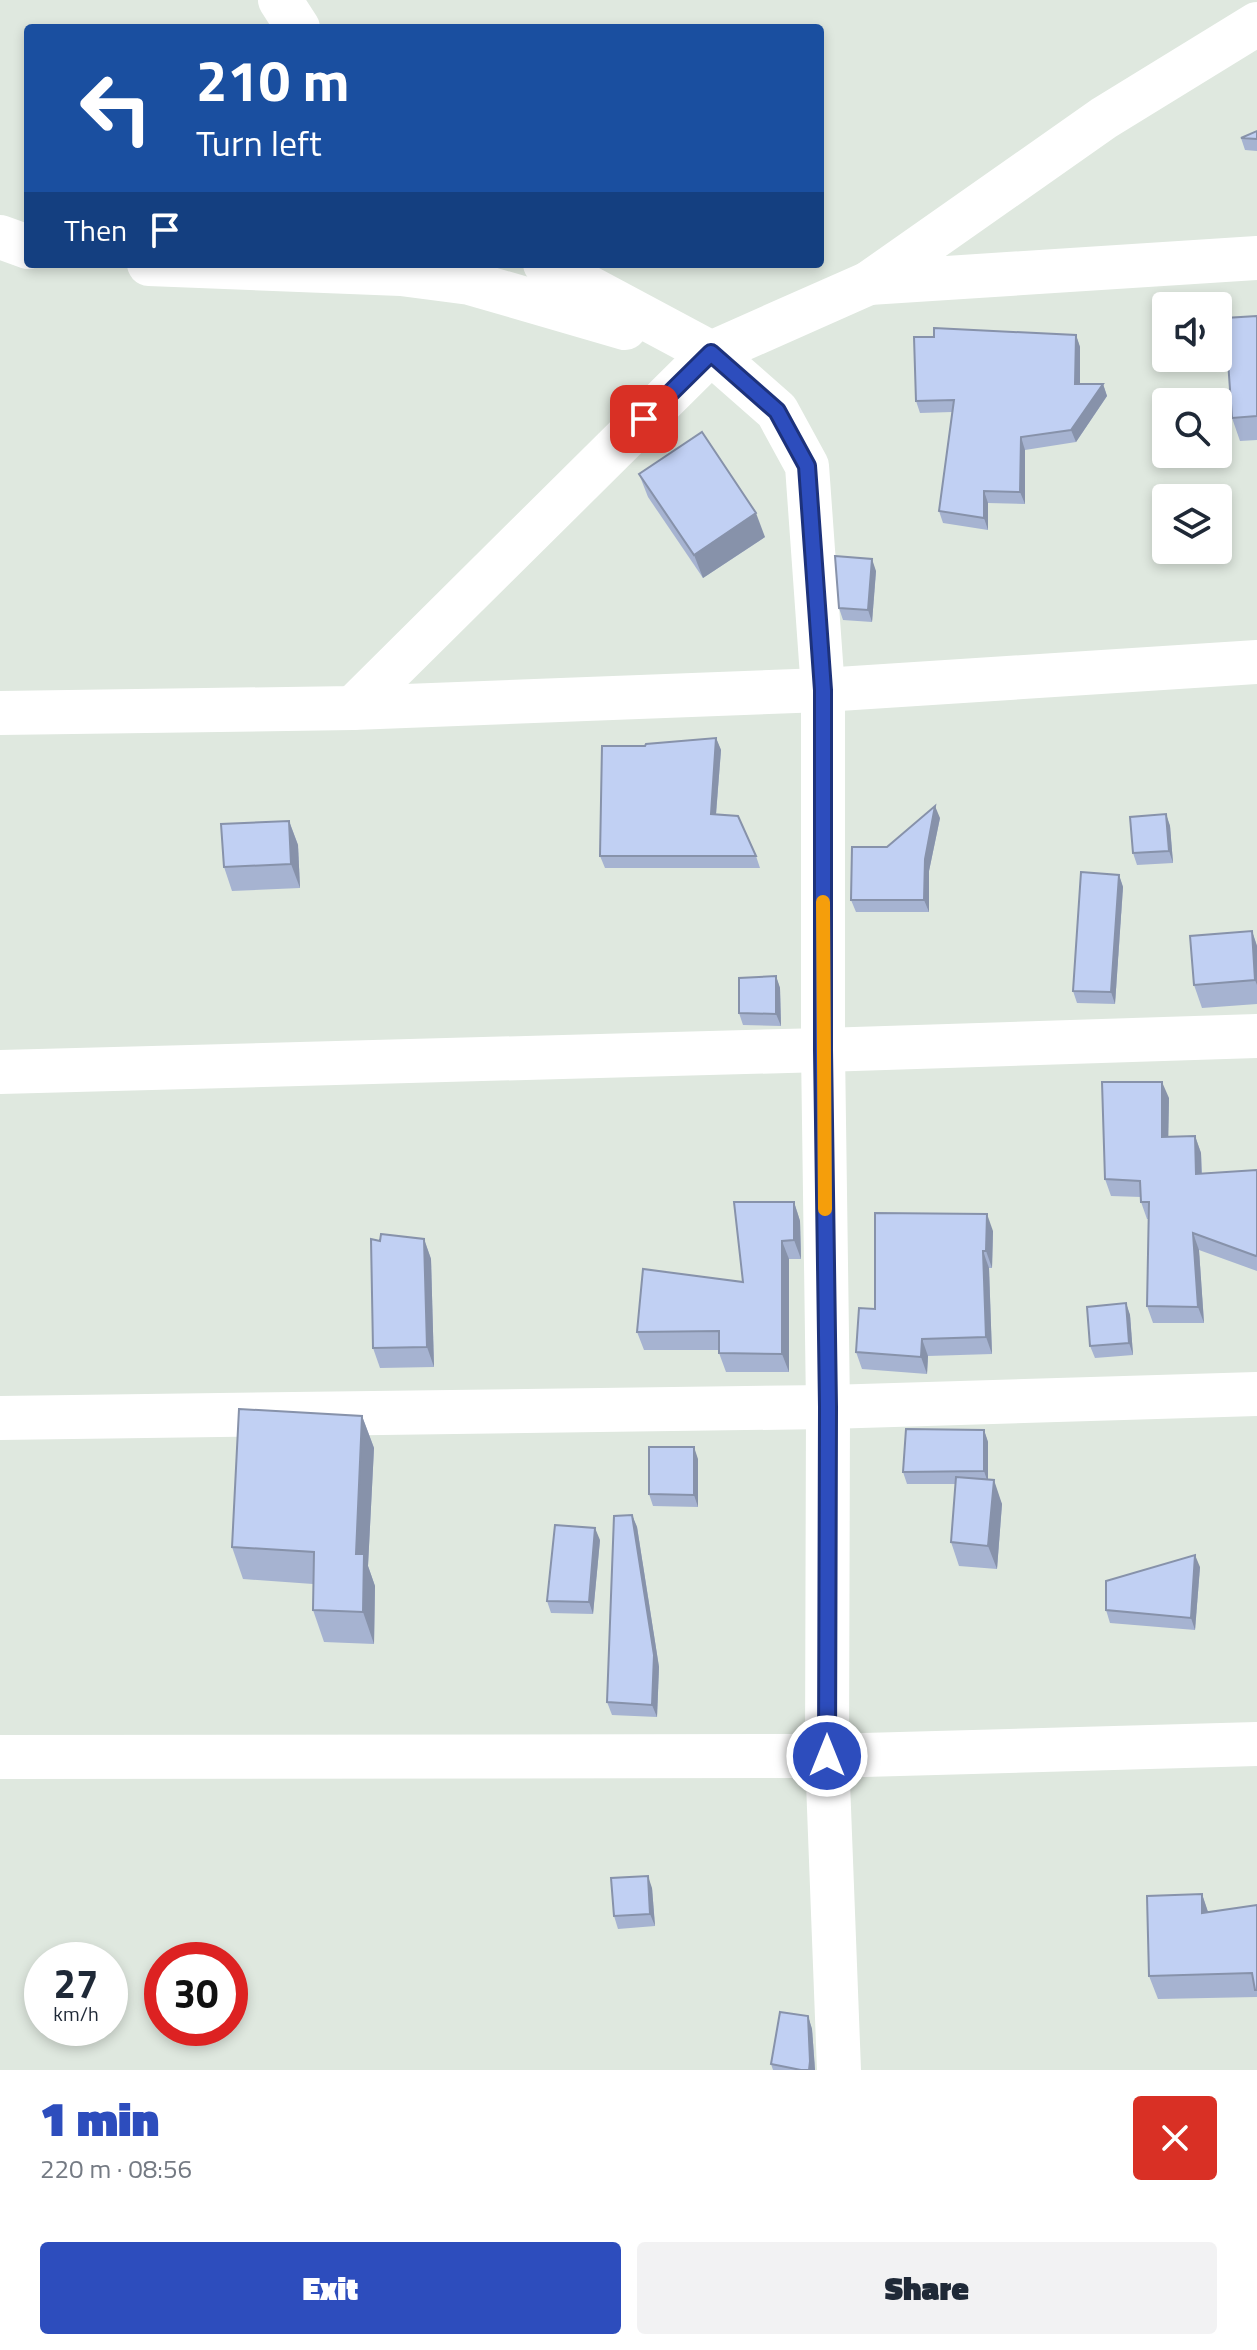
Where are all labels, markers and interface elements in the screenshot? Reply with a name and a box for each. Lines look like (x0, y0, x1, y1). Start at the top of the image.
text: 210 m (196, 38, 349, 123)
icon: left (64, 56, 168, 160)
text: Turn left (196, 115, 322, 170)
text: Then (64, 207, 127, 253)
icon: arrive (143, 208, 187, 252)
map controls (1152, 292, 1232, 564)
button: sound (1152, 292, 1232, 372)
pin (610, 385, 678, 453)
button: search (1152, 388, 1232, 468)
icon: arrive (622, 397, 666, 441)
button: layers (1152, 484, 1232, 564)
position arrow (785, 1714, 869, 1798)
speed limit sign: 30 (144, 1942, 248, 2046)
text: 27 (54, 1953, 98, 2014)
text: km/h (53, 1998, 99, 2029)
text: 1 min (40, 2082, 159, 2155)
button: close (1133, 2096, 1217, 2180)
text: 220 m · 08:56 (40, 2149, 192, 2188)
button: Exit (40, 2242, 621, 2334)
button: Share (637, 2242, 1217, 2334)

